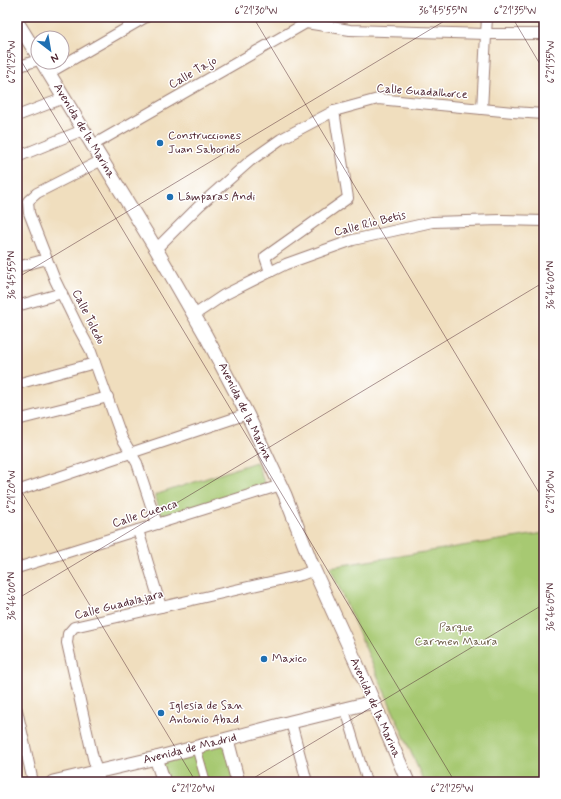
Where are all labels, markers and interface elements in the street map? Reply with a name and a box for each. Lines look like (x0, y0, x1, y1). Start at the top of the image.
text: 6°21'30"W (235, 4, 277, 18)
text: 36°45'55"N (419, 4, 467, 18)
text: 6°21'35"W (494, 4, 536, 18)
north arrow (30, 30, 70, 70)
text: 6°21'25"W (5, 41, 19, 83)
text: 6°21'35"W (544, 41, 558, 83)
text: N (48, 50, 61, 66)
street label: Calle Tajo (166, 53, 220, 93)
street label: Avenida de la Marina (49, 81, 119, 182)
street label: Calle Guadalhorce (376, 81, 468, 103)
place label: Construcciones Juan Saborido (168, 128, 241, 158)
marker: Construcciones Juan Saborido (155, 138, 165, 148)
place label: Lámparas Andi (178, 189, 256, 205)
marker: Lámparas Andi (165, 192, 175, 202)
street label: Calle Río Betis (332, 207, 408, 241)
text: 36°45'55"N (5, 251, 19, 299)
text: 36°46'00"N (544, 260, 558, 309)
street label: Calle Toledo (68, 287, 108, 347)
street label: Avenida de la Marina (214, 360, 276, 465)
text: 6°21'20"W (5, 470, 19, 514)
text: 6°21'30"W (544, 471, 558, 513)
street label: Calle Cuenca (110, 496, 180, 532)
text: 36°46'00"N (5, 571, 19, 620)
text: 36°46'05"N (544, 583, 558, 631)
street label: Calle Guadalajara (73, 586, 165, 624)
park label: Parque Carmen Maura (415, 620, 498, 650)
place label: Maxico (272, 651, 307, 667)
marker: Maxico (259, 654, 269, 664)
street label: Avenida de la Marina (346, 655, 405, 761)
place label: Iglesia de San Antonio Abad (169, 698, 244, 728)
marker: Iglesia de San Antonio Abad (156, 708, 166, 718)
street label: Avenida de Madrid (142, 730, 238, 768)
text: 6°21'20"W (171, 782, 215, 796)
text: 6°21'25"W (431, 782, 473, 796)

